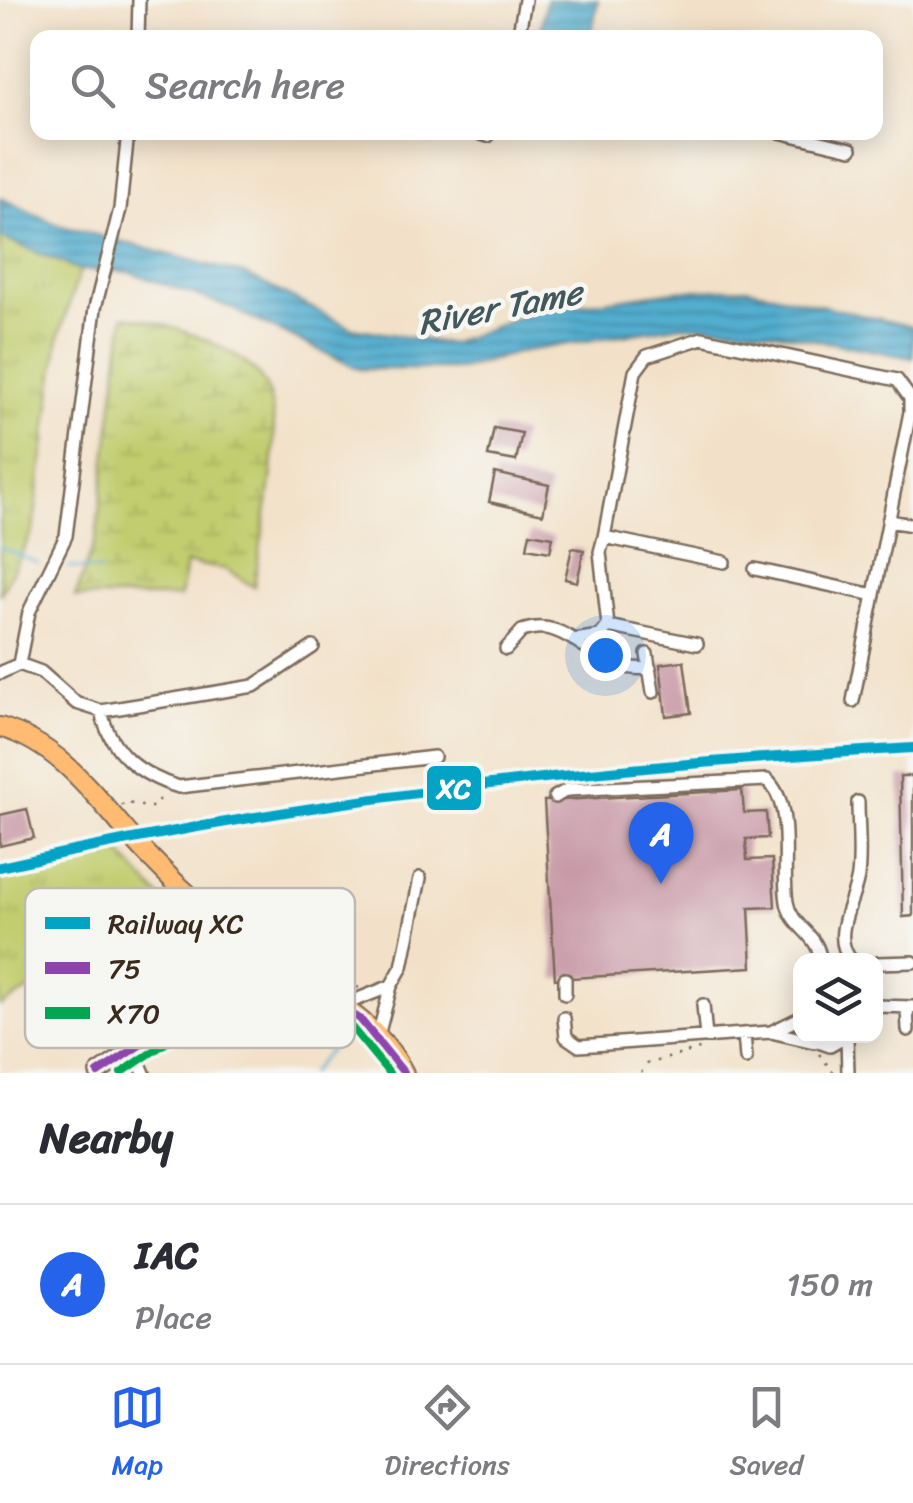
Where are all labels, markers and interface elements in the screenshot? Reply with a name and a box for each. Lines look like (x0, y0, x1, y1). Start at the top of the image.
search box (30, 30, 883, 140)
text: Search here (145, 52, 345, 119)
icon: search (65, 58, 120, 113)
water label: River Tame (412, 260, 591, 353)
your location (580, 630, 631, 681)
line badge: XC (425, 764, 483, 812)
text: XC (435, 764, 472, 813)
pin: A (628, 802, 694, 884)
legend (25, 888, 355, 1048)
text: Railway XC (108, 899, 244, 948)
text: 75 (108, 944, 141, 993)
map controls (793, 953, 883, 1043)
button: layers (793, 953, 883, 1043)
text: X70 (107, 989, 160, 1038)
text: Nearby (40, 1101, 173, 1175)
text: IAC (135, 1222, 198, 1289)
text: A (62, 1256, 83, 1313)
text: 150 m (787, 1256, 873, 1313)
text: Place (135, 1289, 212, 1346)
tab: Map (110, 1380, 165, 1489)
tab: Directions (384, 1380, 510, 1489)
tab: Saved (729, 1380, 803, 1489)

